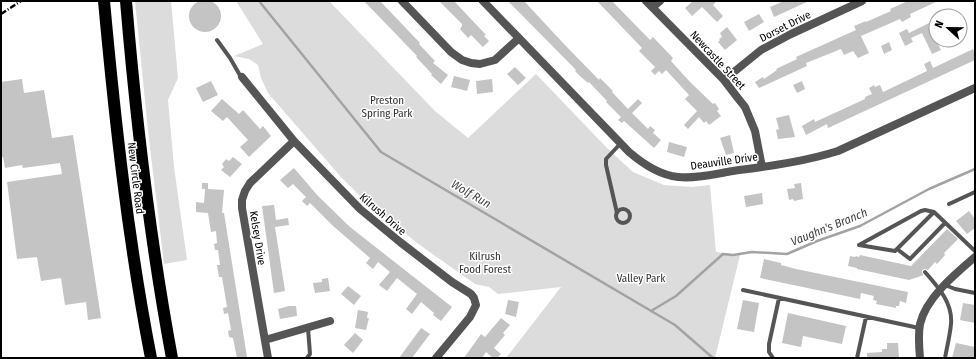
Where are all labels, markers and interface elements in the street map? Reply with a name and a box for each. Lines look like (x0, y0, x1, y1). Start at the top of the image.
street label: Dorset Drive (758, 8, 813, 45)
north arrow (928, 8, 968, 48)
text: N (932, 19, 946, 30)
street label: Newcastle Street (687, 28, 748, 93)
park label: Preston Spring Park (361, 94, 413, 120)
street label: New Circle Road (125, 141, 146, 215)
street label: Deauville Drive (690, 150, 758, 173)
water label: Wolf Run (449, 177, 493, 211)
street label: Kilrush Drive (357, 191, 409, 238)
water label: Vaughn's Branch (789, 205, 869, 249)
street label: Kelsey Drive (247, 210, 268, 266)
park label: Kilrush Food Forest (459, 250, 511, 276)
park label: Valley Park (617, 272, 666, 285)

